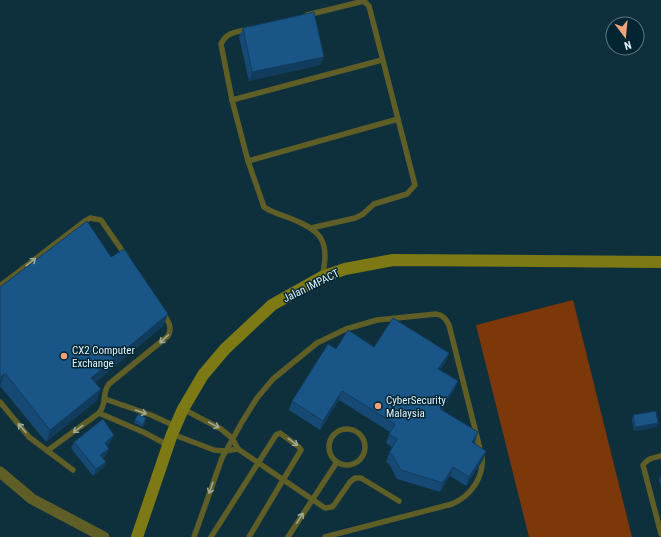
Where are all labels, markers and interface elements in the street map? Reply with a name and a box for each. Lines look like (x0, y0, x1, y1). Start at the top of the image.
north arrow (605, 16, 645, 56)
text: N (622, 38, 633, 52)
one-way arrow (25, 258, 36, 267)
street label: Jalan IMPACT (281, 267, 341, 305)
one-way arrow (159, 334, 169, 344)
place label: CX2 Computer Exchange (72, 344, 135, 370)
marker: CX2 Computer Exchange (59, 351, 69, 361)
place label: CyberSecurity Malaysia (386, 394, 446, 420)
marker: CyberSecurity Malaysia (373, 401, 383, 411)
one-way arrow (134, 408, 146, 416)
one-way arrow (208, 422, 220, 429)
one-way arrow (17, 423, 26, 433)
one-way arrow (72, 425, 83, 433)
one-way arrow (287, 438, 298, 446)
one-way arrow (207, 481, 215, 493)
one-way arrow (296, 513, 304, 524)

